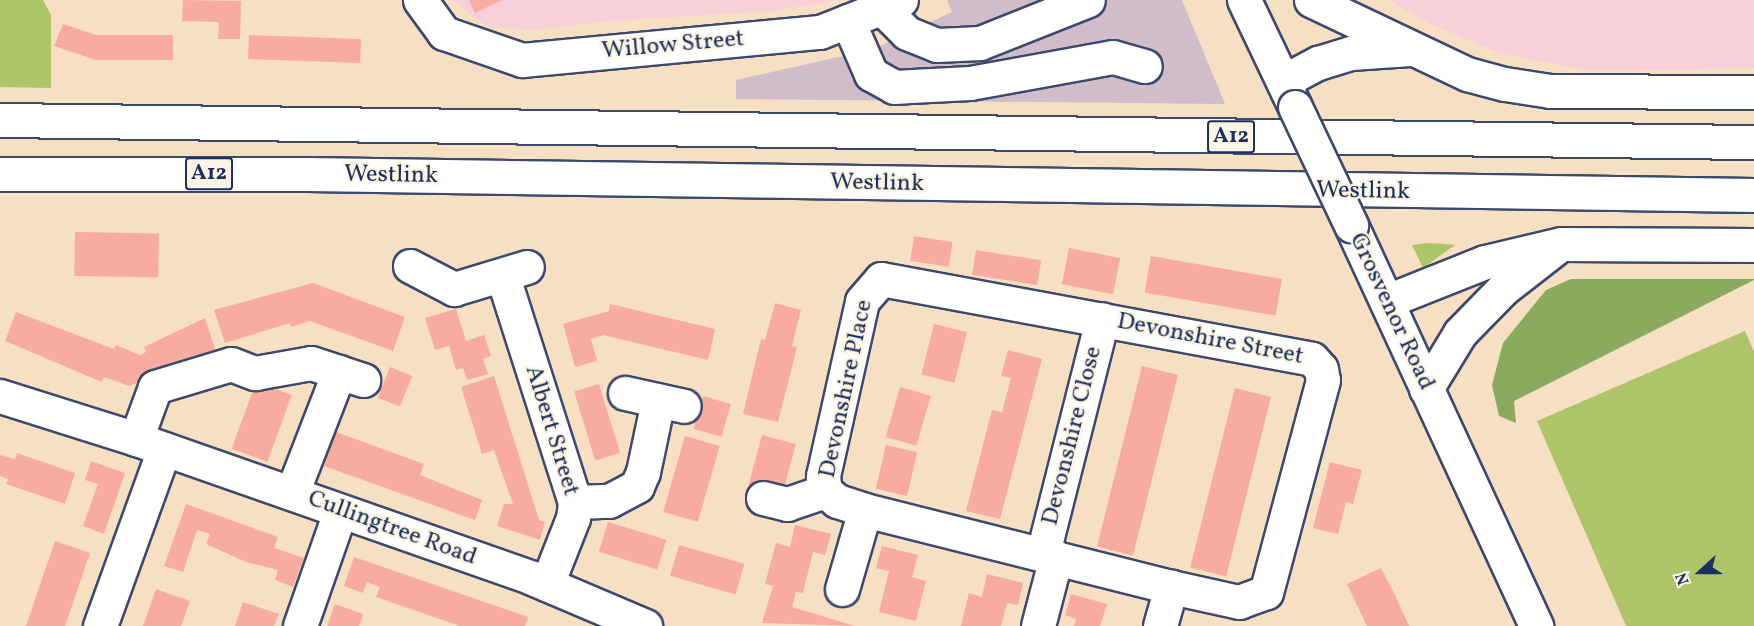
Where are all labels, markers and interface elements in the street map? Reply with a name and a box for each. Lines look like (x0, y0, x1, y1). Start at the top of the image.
street label: Willow Street (600, 25, 746, 67)
road number: A12 (1207, 118, 1255, 156)
road number: A12 (185, 155, 233, 193)
street label: Westlink (344, 161, 438, 191)
street label: Westlink (830, 169, 924, 199)
street label: Westlink (1316, 177, 1410, 207)
street label: Grosvenor Road (1342, 229, 1440, 395)
street label: Devonshire Place (814, 297, 880, 481)
street label: Devonshire Street (1114, 308, 1306, 372)
street label: Devonshire Close (1037, 344, 1109, 528)
street label: Albert Street (518, 362, 584, 500)
street label: Cullingtree Road (304, 485, 480, 573)
north arrow (1670, 542, 1730, 602)
text: N (1671, 569, 1696, 588)

